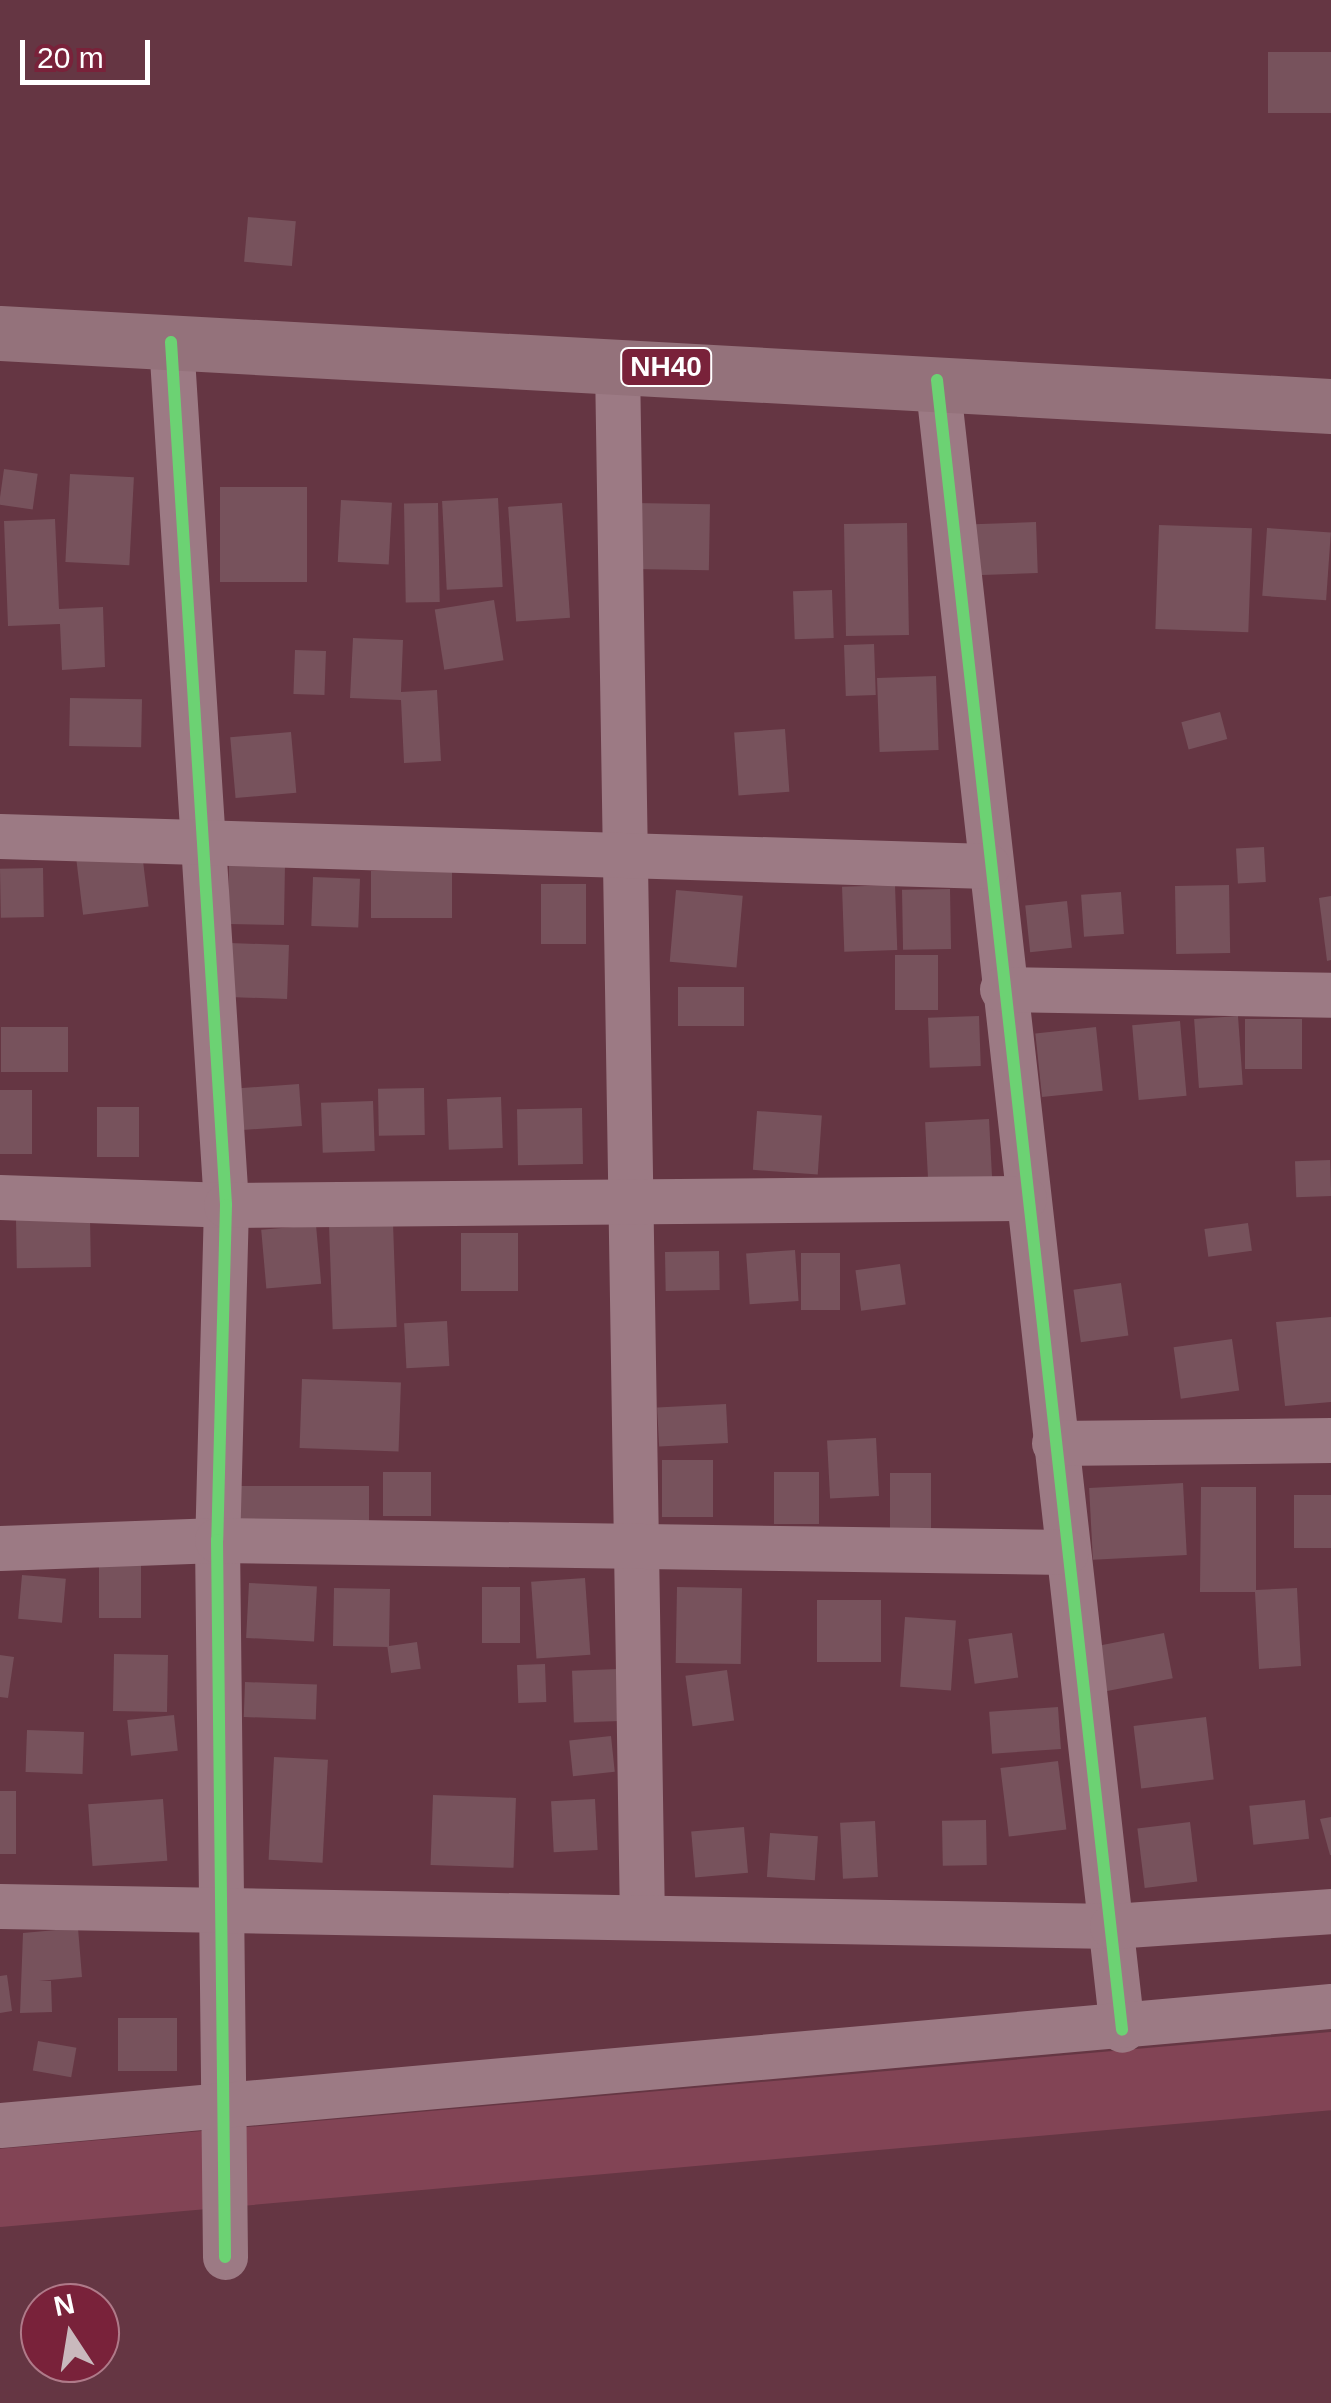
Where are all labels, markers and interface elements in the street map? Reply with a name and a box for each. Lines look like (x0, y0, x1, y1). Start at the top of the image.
scale bar (25, 20, 155, 82)
text: 20 m (37, 41, 104, 74)
road number: NH40 (618, 344, 714, 390)
north arrow (20, 2283, 120, 2383)
text: N (51, 2288, 77, 2322)

